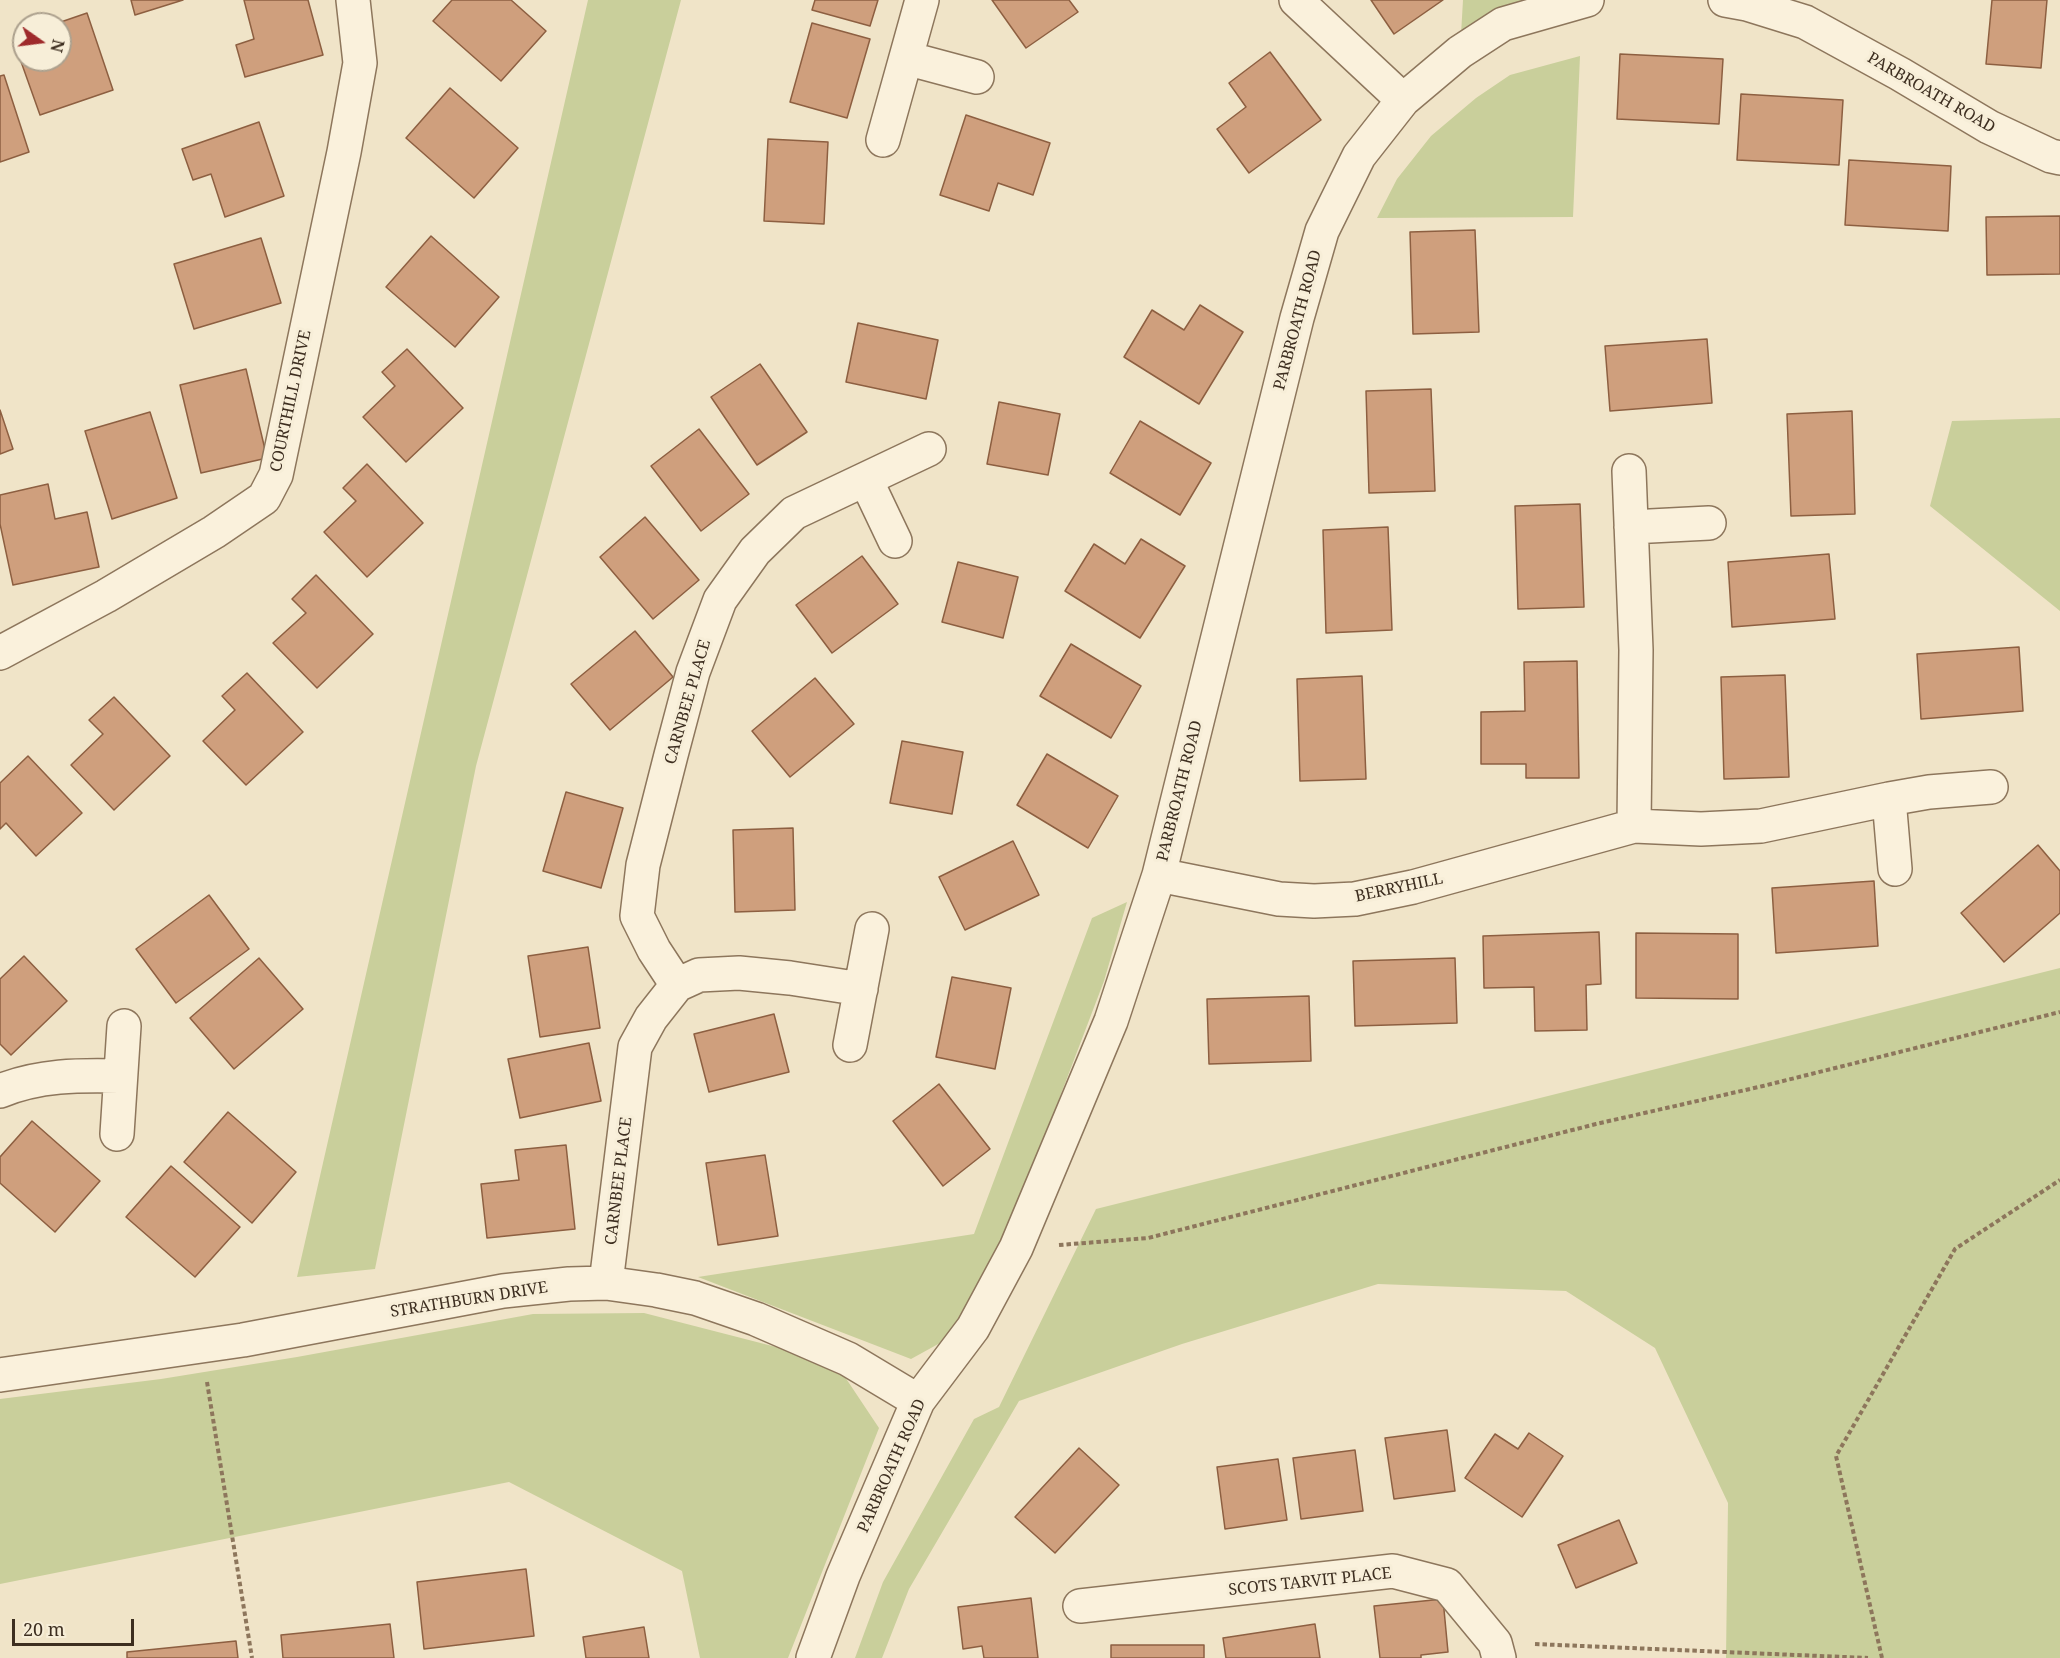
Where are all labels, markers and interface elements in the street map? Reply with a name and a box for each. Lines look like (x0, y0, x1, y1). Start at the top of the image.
north arrow (12, 12, 72, 72)
text: N (45, 37, 70, 55)
street label: PARBROATH ROAD (1864, 49, 1998, 137)
street label: PARBROATH ROAD (1270, 248, 1326, 392)
street label: COURTHILL DRIVE (267, 328, 315, 474)
street label: CARNBEE PLACE (661, 637, 715, 767)
street label: PARBROATH ROAD (1153, 719, 1207, 863)
street label: BERRYHILL (1353, 869, 1445, 907)
street label: CARNBEE PLACE (602, 1116, 636, 1246)
street label: STRATHBURN DRIVE (389, 1278, 549, 1322)
street label: PARBROATH ROAD (854, 1396, 930, 1536)
street label: SCOTS TARVIT PLACE (1227, 1564, 1393, 1600)
scale bar (15, 1607, 136, 1645)
text: 20 m (23, 1617, 65, 1641)

